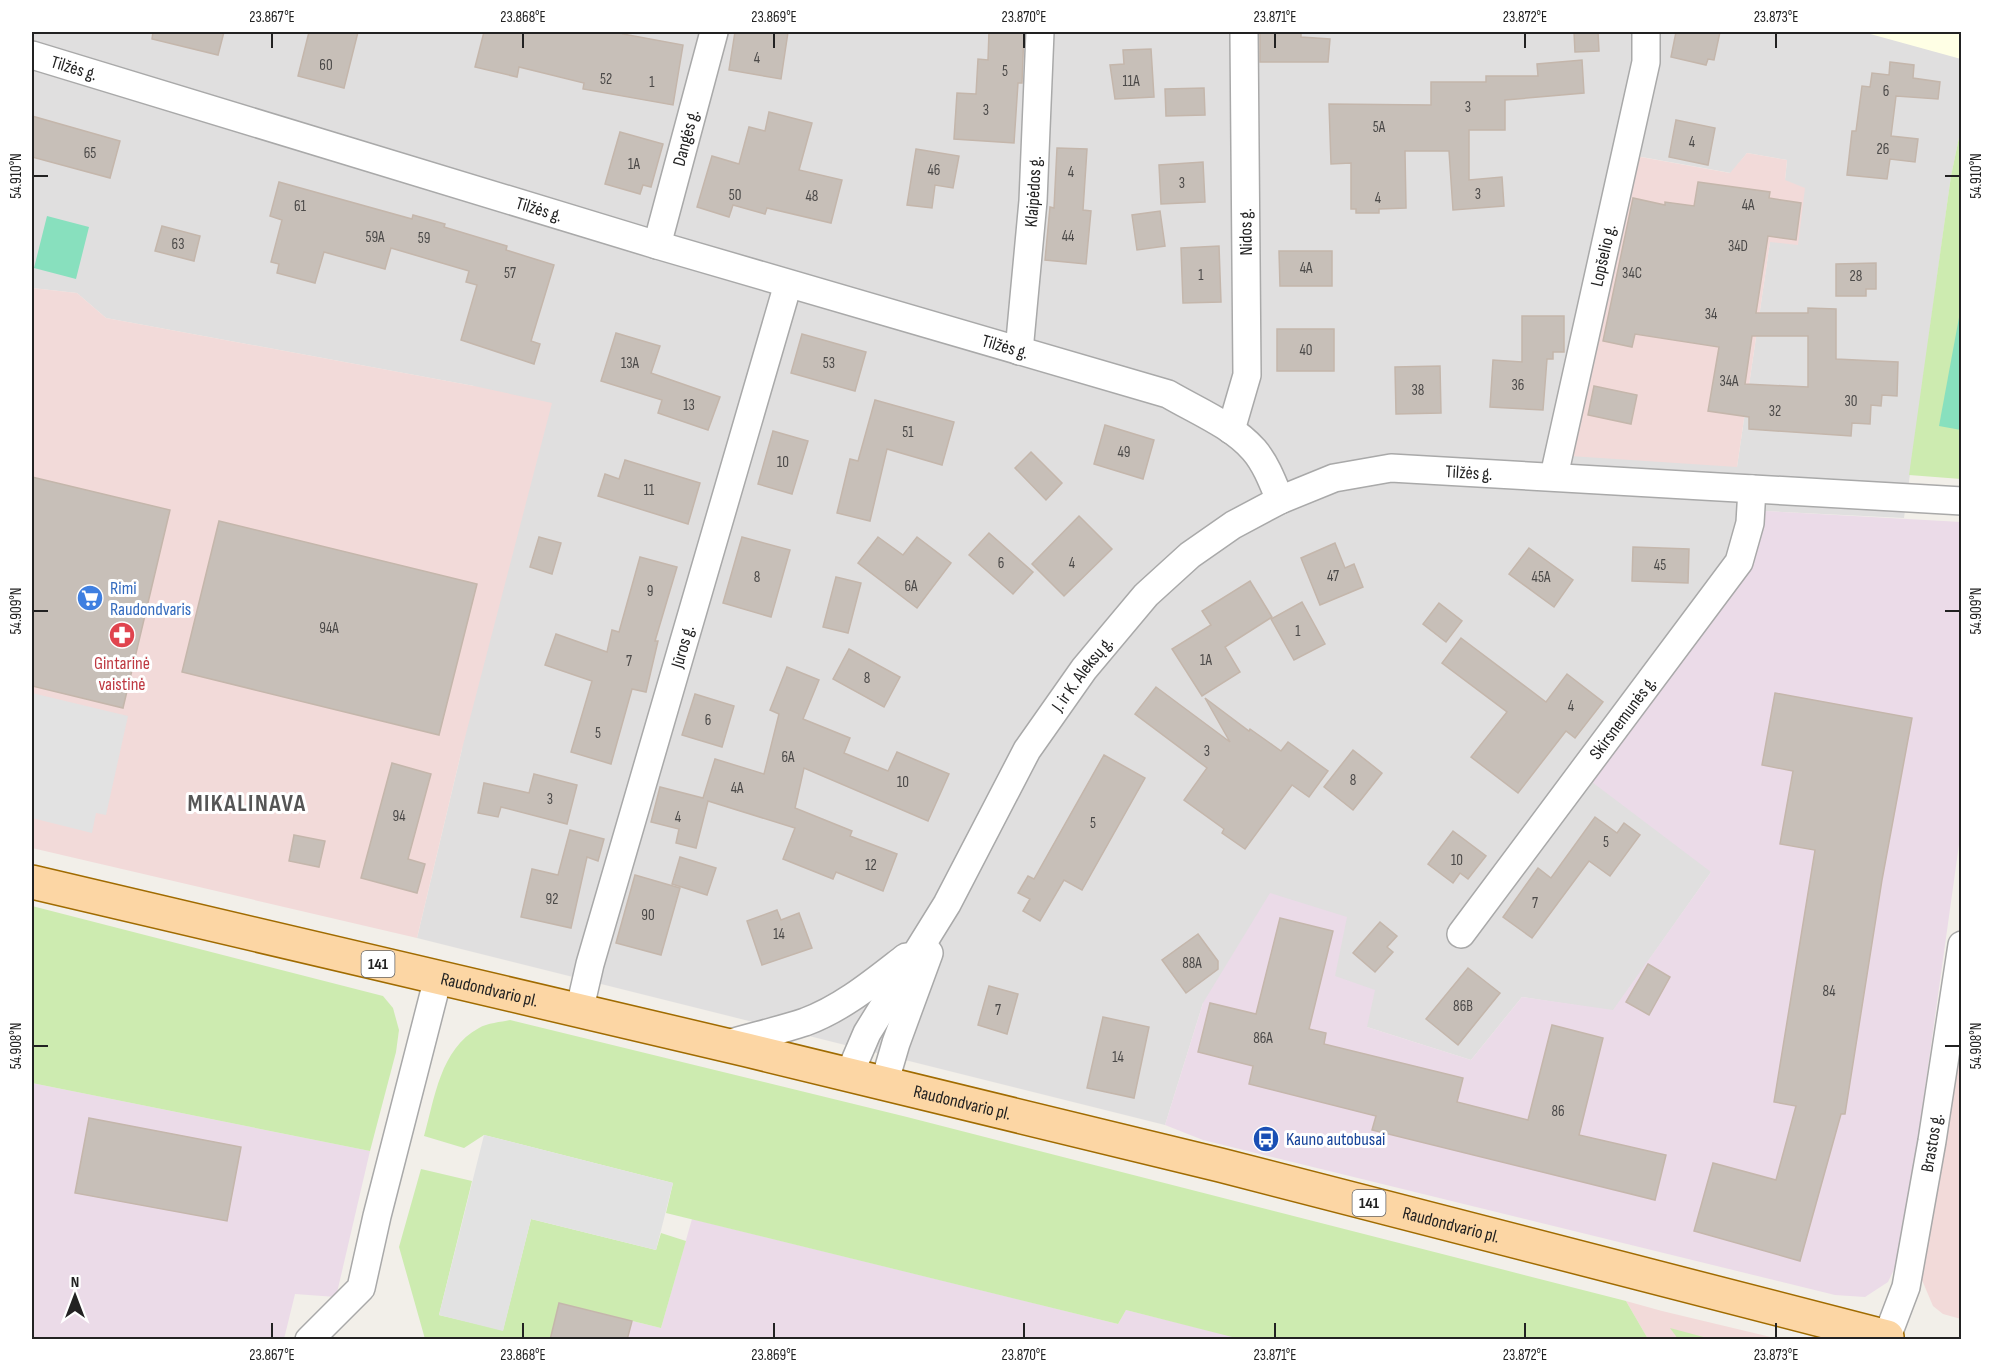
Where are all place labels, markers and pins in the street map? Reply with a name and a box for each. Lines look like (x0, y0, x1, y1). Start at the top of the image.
place label: Rimi Raudondvaris (110, 578, 191, 620)
supermarket icon: Rimi Raudondvaris (75, 583, 105, 613)
pharmacy icon: Gintarinė vaistinė (107, 620, 137, 650)
place label: Gintarinė vaistinė (94, 653, 150, 695)
bus stop icon: Kauno autobusai (1251, 1124, 1281, 1154)
place label: Kauno autobusai (1286, 1129, 1385, 1150)

